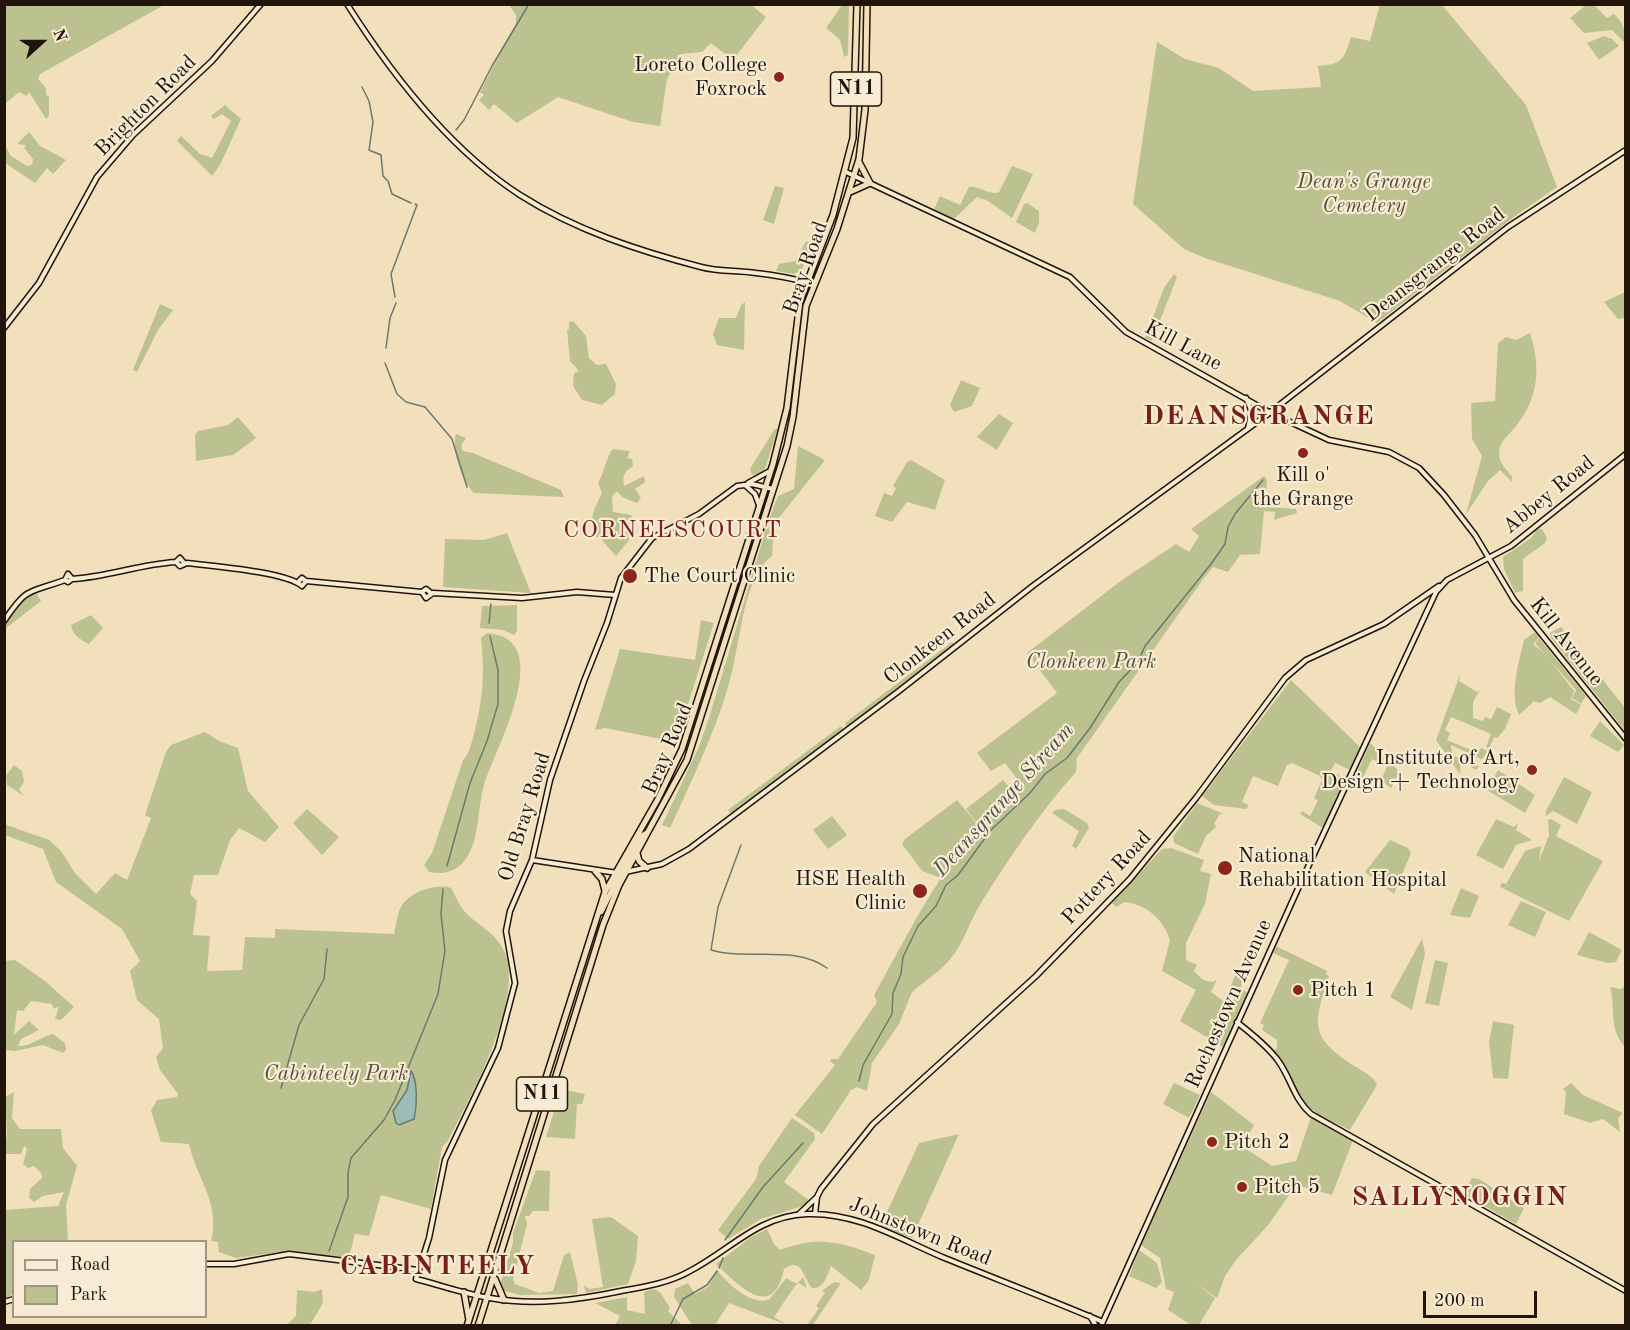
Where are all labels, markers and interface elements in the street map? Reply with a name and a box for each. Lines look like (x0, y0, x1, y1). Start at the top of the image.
north arrow (12, 12, 72, 72)
text: N (49, 27, 68, 44)
street label: Brighton Road (90, 50, 202, 162)
place label: Loreto College Foxrock (634, 52, 767, 102)
marker: Loreto College Foxrock (772, 70, 786, 84)
road number: N11 (830, 72, 882, 106)
park label: Dean's Grange Cemetery (1297, 169, 1431, 219)
street label: Deansgrange Road (1359, 202, 1511, 328)
street label: Bray Road (778, 218, 834, 318)
street label: Kill Lane (1140, 315, 1226, 377)
district label: DEANSGRANGE (1143, 401, 1375, 433)
marker: Kill o' the Grange (1296, 446, 1310, 460)
street label: Abbey Road (1498, 450, 1600, 540)
place label: Kill o' the Grange (1253, 462, 1353, 512)
district label: CORNELSCOURT (563, 517, 783, 545)
place label: The Court Clinic (644, 563, 795, 589)
marker: The Court Clinic (621, 567, 639, 585)
street label: Clonkeen Road (879, 587, 1001, 691)
street label: Kill Avenue (1524, 593, 1608, 691)
park label: Clonkeen Park (1026, 649, 1156, 675)
street label: Bray Road (637, 699, 699, 799)
water label: Deansgrange Stream (928, 718, 1080, 882)
place label: Institute of Art, Design + Technology (1321, 745, 1520, 795)
street label: Old Bray Road (493, 749, 557, 885)
marker: Institute of Art, Design + Technology (1525, 763, 1539, 777)
street label: Pottery Road (1057, 825, 1157, 931)
place label: National Rehabilitation Hospital (1238, 843, 1447, 893)
marker: National Rehabilitation Hospital (1216, 859, 1234, 877)
place label: HSE Health Clinic (795, 866, 906, 916)
marker: HSE Health Clinic (911, 882, 929, 900)
street label: Rochestown Avenue (1180, 916, 1278, 1092)
place label: Pitch 1 (1310, 977, 1376, 1003)
marker: Pitch 1 (1291, 983, 1305, 997)
park label: Cabinteely Park (264, 1061, 408, 1087)
road number: N11 (516, 1077, 568, 1111)
place label: Pitch 2 (1224, 1129, 1290, 1155)
marker: Pitch 2 (1205, 1135, 1219, 1149)
place label: Pitch 5 (1254, 1174, 1320, 1200)
marker: Pitch 5 (1235, 1180, 1249, 1194)
district label: SALLYNOGGIN (1351, 1182, 1569, 1214)
street label: Johnstown Road (845, 1192, 995, 1272)
legend (12, 1240, 207, 1318)
district label: CABINTEELY (340, 1251, 536, 1283)
text: Road (70, 1256, 110, 1274)
scale bar (1426, 1279, 1540, 1317)
text: Park (70, 1286, 107, 1304)
text: 200 m (1434, 1292, 1485, 1310)

